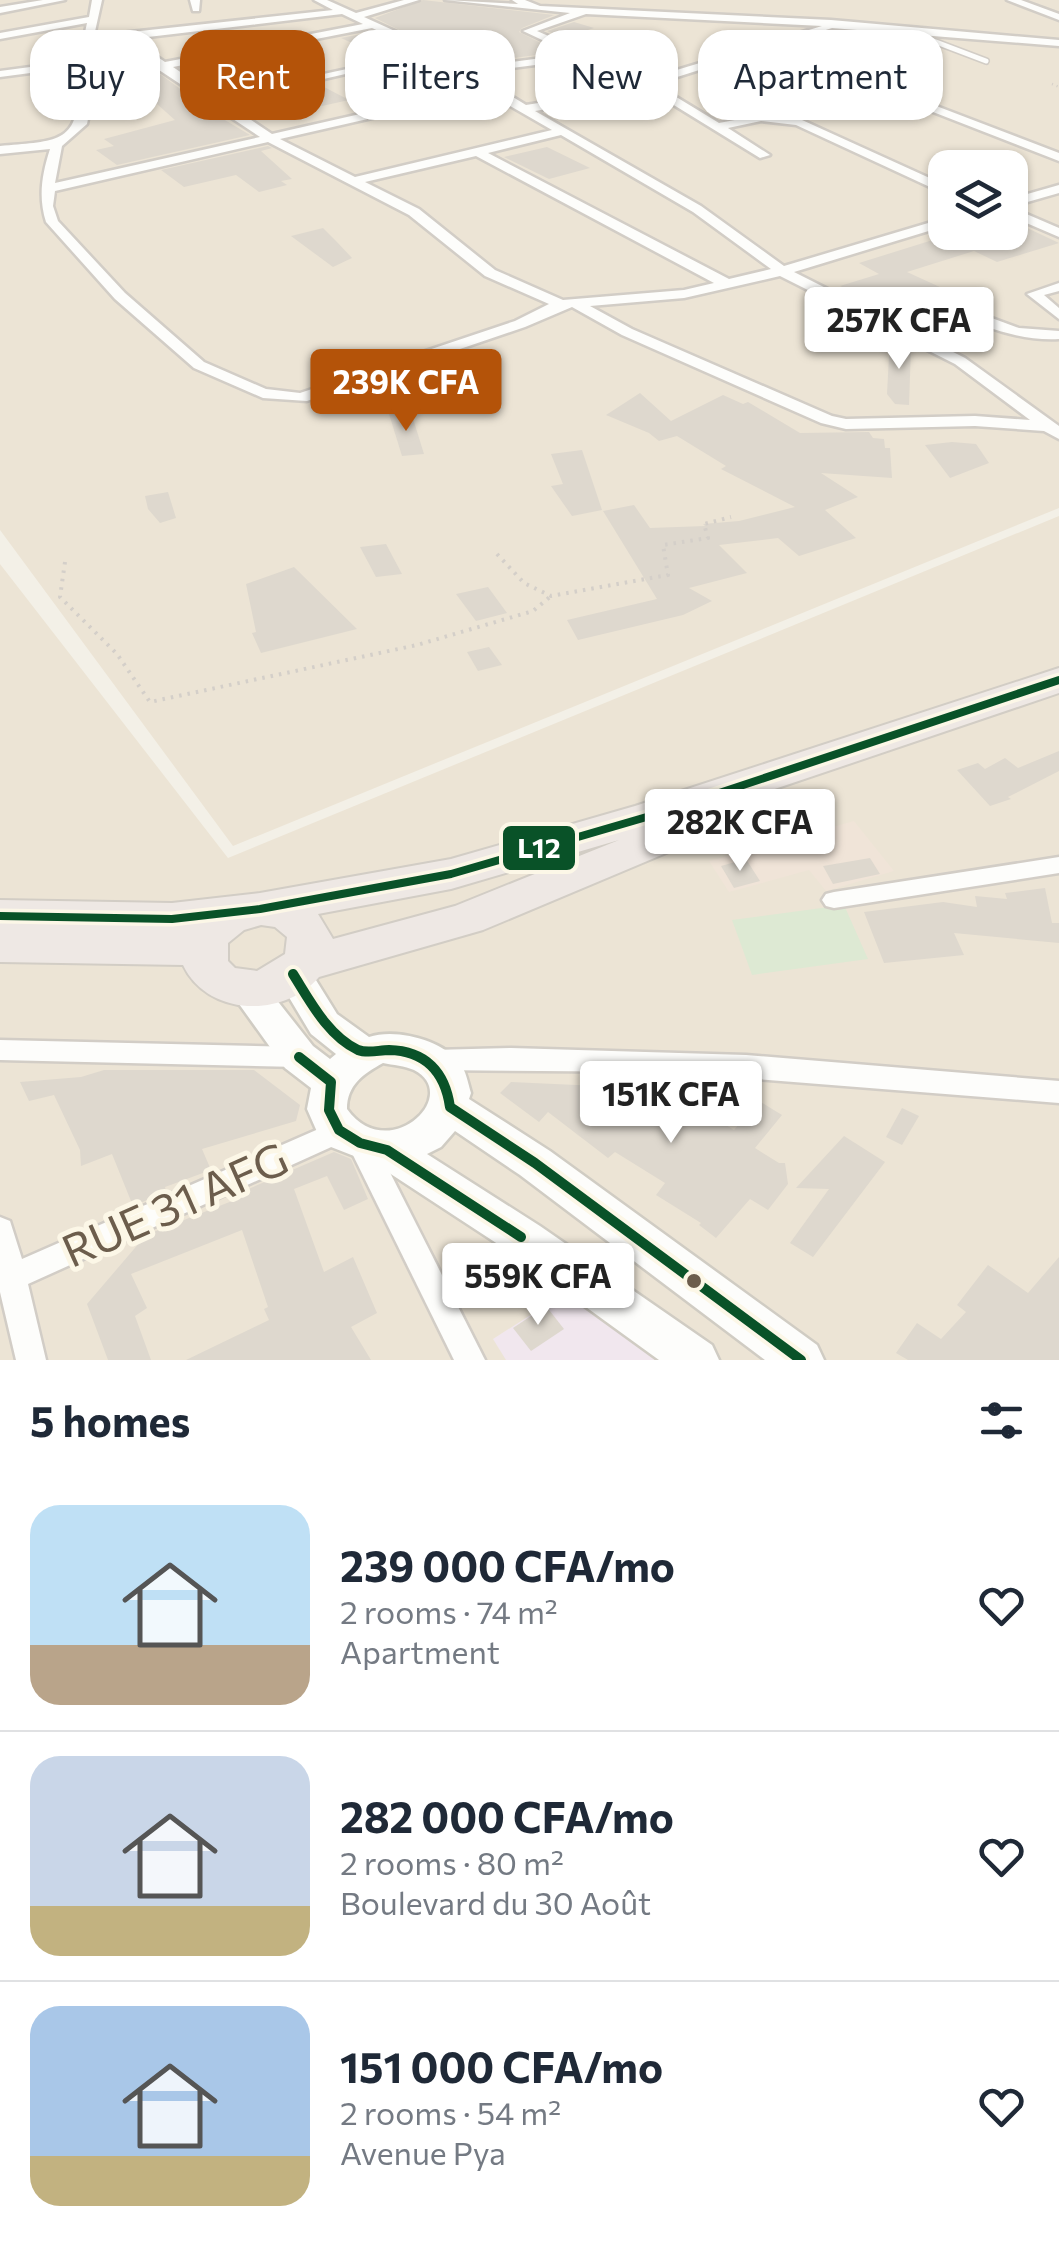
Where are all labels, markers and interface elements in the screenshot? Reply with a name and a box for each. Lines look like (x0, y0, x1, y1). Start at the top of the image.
chip: Buy (30, 30, 160, 120)
chip: Rent (180, 30, 325, 120)
chip: Filters (345, 30, 515, 120)
chip: New (535, 30, 678, 120)
chip: Apartment (698, 30, 943, 120)
map controls (928, 150, 1028, 250)
button: layers (928, 150, 1028, 250)
pin: 257K CFA (796, 287, 1002, 372)
text: 257K CFA (827, 299, 971, 339)
pin: 239K CFA (303, 349, 509, 434)
text: 239K CFA (332, 361, 480, 401)
pin: 282K CFA (637, 789, 843, 874)
text: 282K CFA (667, 801, 813, 841)
line badge: L12 (501, 824, 577, 872)
text: L12 (517, 830, 561, 864)
pin: 151K CFA (568, 1061, 774, 1146)
text: 151K CFA (602, 1073, 740, 1113)
street label: RUE 31 AFG (53, 1129, 295, 1277)
pin: 559K CFA (435, 1243, 641, 1328)
text: 559K CFA (464, 1255, 612, 1295)
unlabelled marker (684, 1271, 704, 1291)
icon: filters (974, 1393, 1029, 1448)
text: 5 homes (30, 1394, 190, 1446)
text: 239 000 CFA/mo (340, 1539, 675, 1591)
icon: home (110, 1545, 230, 1665)
icon: heart (974, 1578, 1029, 1633)
text: 2 rooms · 74 m² (340, 1591, 558, 1631)
text: Apartment (340, 1631, 500, 1671)
text: 282 000 CFA/mo (340, 1790, 674, 1842)
icon: home (110, 1796, 230, 1916)
icon: heart (974, 1829, 1029, 1884)
text: 2 rooms · 80 m² (340, 1842, 564, 1882)
text: Boulevard du 30 Août (340, 1882, 651, 1922)
text: 151 000 CFA/mo (340, 2040, 663, 2092)
icon: home (110, 2046, 230, 2166)
icon: heart (974, 2079, 1029, 2134)
text: 2 rooms · 54 m² (340, 2092, 561, 2132)
text: Avenue Pya (340, 2132, 506, 2172)

